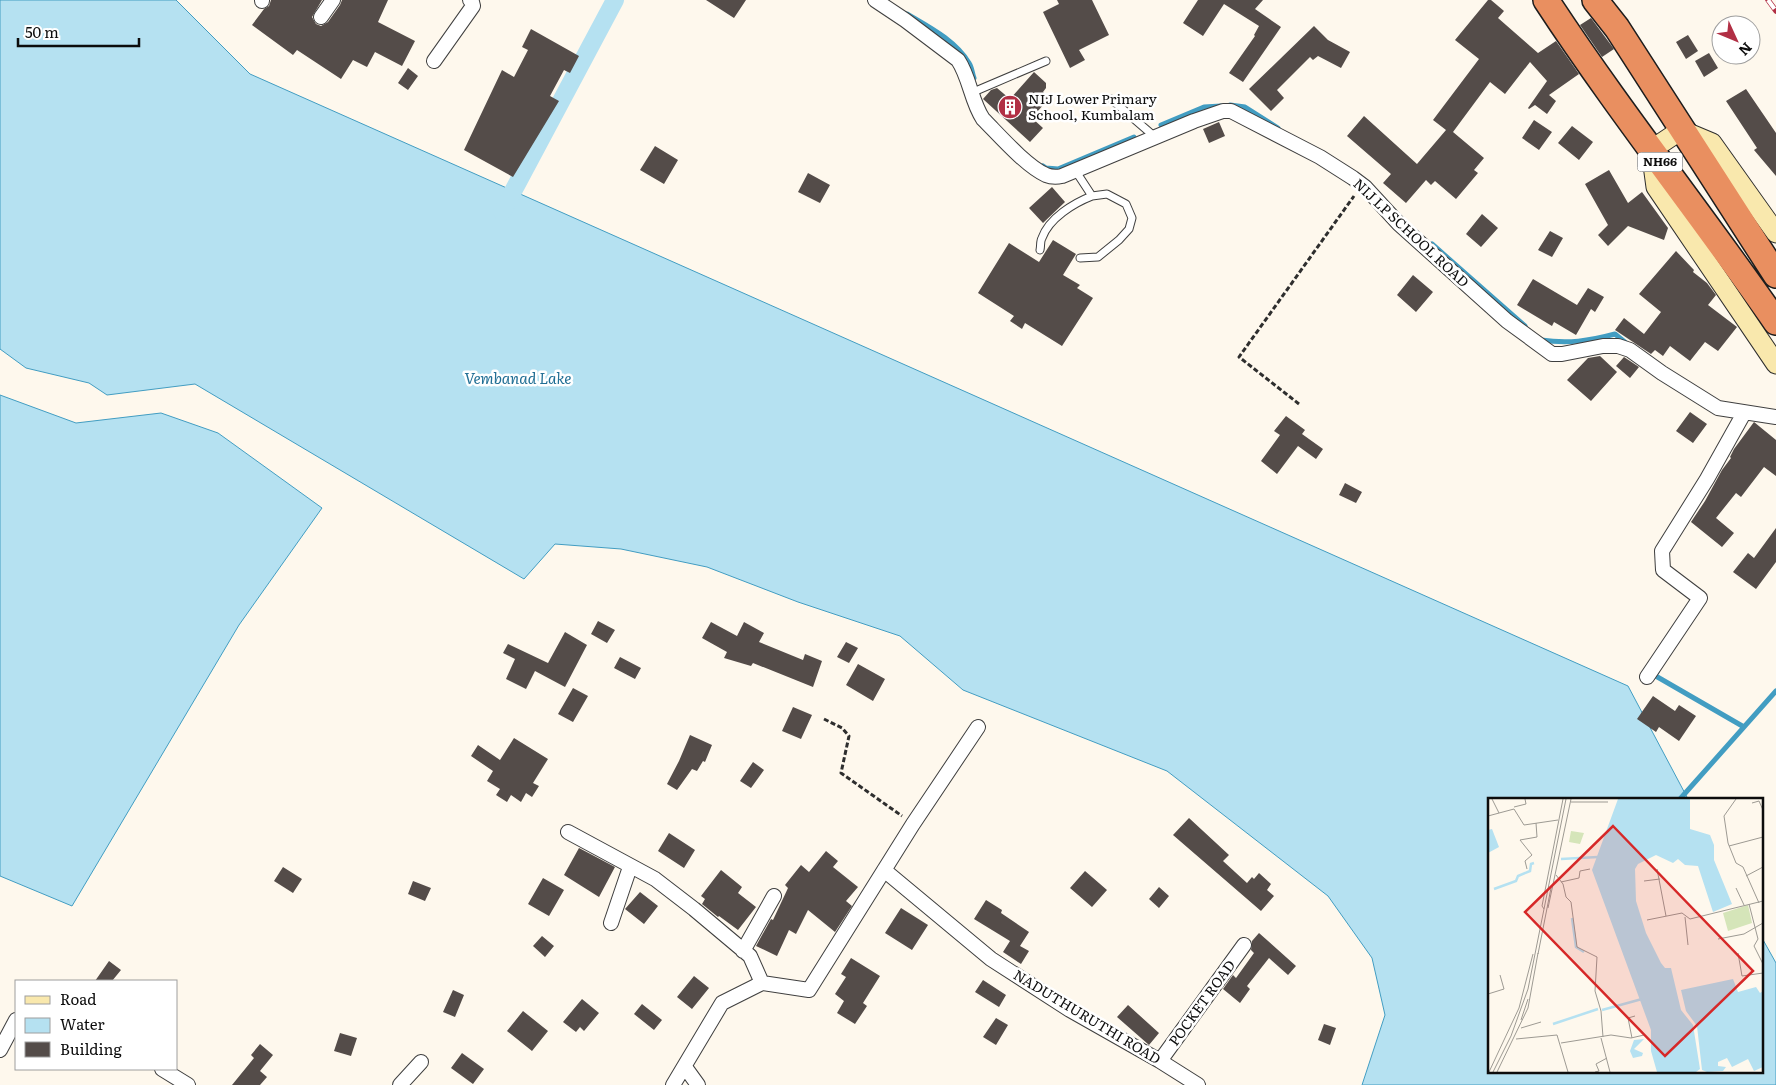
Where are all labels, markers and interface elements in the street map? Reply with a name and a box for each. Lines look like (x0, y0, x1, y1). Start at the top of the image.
scale bar (18, 15, 139, 47)
north arrow (1711, 15, 1761, 65)
text: 50 m (25, 20, 59, 43)
text: N (1735, 39, 1757, 61)
place label: NIJ Lower Primary School, Kumbalam (1028, 88, 1158, 124)
building icon: NIJ Lower Primary School, Kumbalam (997, 94, 1023, 120)
road number: NH66 (1638, 152, 1682, 172)
street label: NIJ LP SCHOOL ROAD (1349, 173, 1474, 291)
water label: Vembanad Lake (464, 366, 572, 389)
inset map (1488, 798, 1764, 1072)
street label: POCKET ROAD (1163, 955, 1239, 1049)
street label: NADUTHURUTHI ROAD (1010, 964, 1165, 1068)
legend (15, 980, 178, 1070)
text: Road (60, 987, 96, 1010)
text: Water (60, 1012, 105, 1035)
text: Building (60, 1037, 122, 1060)

